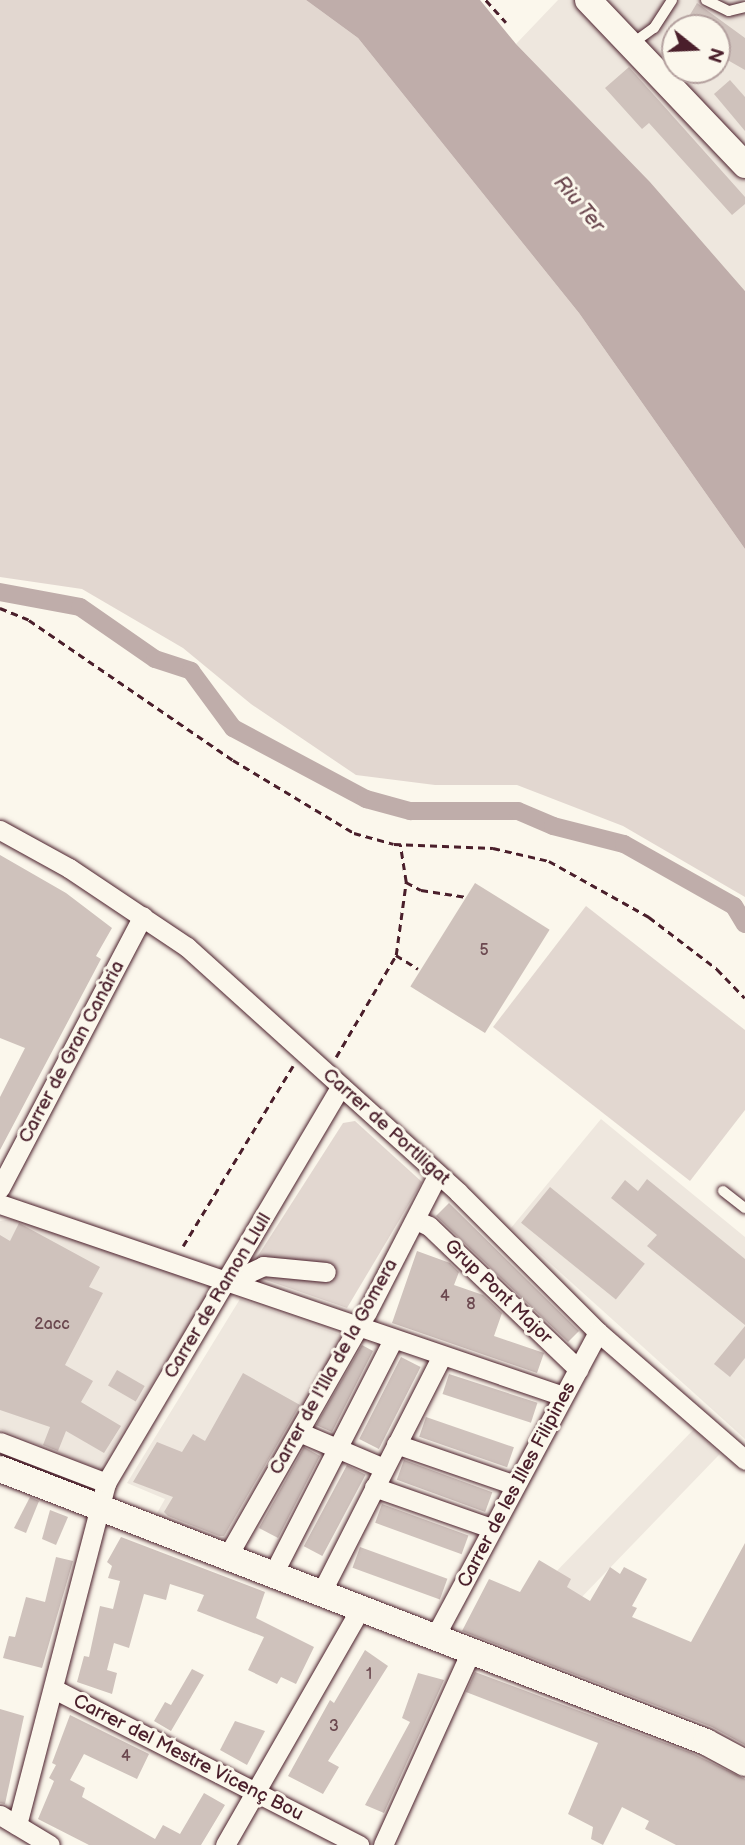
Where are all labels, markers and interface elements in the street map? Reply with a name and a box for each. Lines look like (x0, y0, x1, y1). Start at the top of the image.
north arrow (661, 14, 731, 84)
text: N (701, 45, 728, 65)
water label: Riu Ter (548, 170, 610, 238)
house number: 5 (479, 941, 489, 961)
street label: Carrer de Gran Canària (14, 957, 130, 1147)
street label: Carrer de Portlligat (318, 1064, 454, 1190)
street label: Carrer de Ramon Llull (160, 1209, 276, 1383)
street label: Grup Pont Major (439, 1235, 557, 1349)
street label: Carrer de l'Illa de la Gomera (265, 1255, 403, 1479)
house number: 4 (440, 1287, 450, 1307)
house number: 8 (466, 1295, 476, 1315)
house number: 2acc (34, 1315, 70, 1335)
street label: Carrer de les Illes Filipines (453, 1378, 581, 1592)
house number: 1 (366, 1665, 372, 1685)
street label: Carrer del Mestre Vicenç Bou (69, 1690, 307, 1826)
house number: 3 (329, 1717, 339, 1737)
house number: 4 (121, 1747, 131, 1767)

